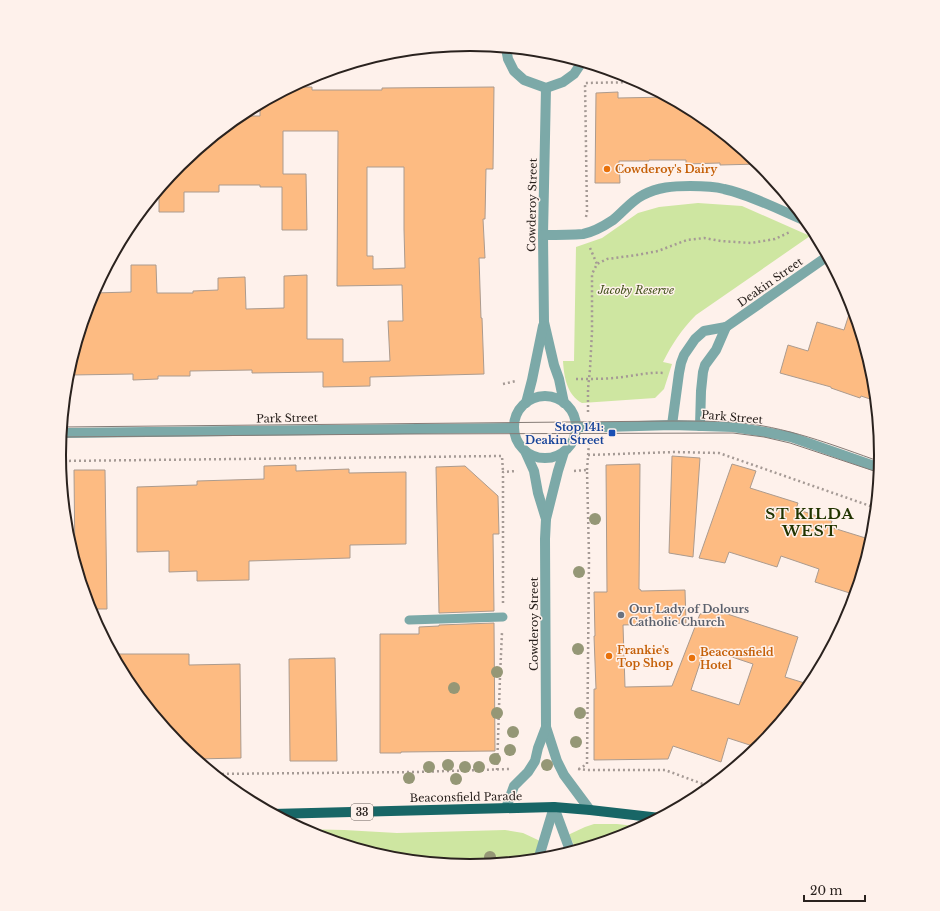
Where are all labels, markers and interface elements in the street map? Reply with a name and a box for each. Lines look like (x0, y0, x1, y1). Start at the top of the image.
street label: Cowderoy Street (524, 157, 540, 252)
place label: Cowderoy's Dairy (615, 162, 718, 176)
marker: Cowderoy's Dairy (602, 164, 612, 174)
street label: Deakin Street (735, 254, 806, 310)
park label: Jacoby Reserve (597, 283, 674, 297)
street label: Park Street (701, 407, 764, 427)
street label: Park Street (256, 410, 319, 426)
place label: Stop 141: Deakin Street (525, 420, 605, 447)
marker: Stop 141: Deakin Street (607, 428, 617, 438)
district label: ST KILDA WEST (765, 504, 855, 540)
street label: Cowderoy Street (527, 576, 541, 671)
place label: Our Lady of Dolours Catholic Church (629, 602, 749, 629)
marker: Our Lady of Dolours Catholic Church (616, 610, 626, 620)
place label: Frankie's Top Shop (617, 643, 673, 670)
place label: Beaconsfield Hotel (700, 645, 774, 672)
marker: Frankie's Top Shop (604, 651, 614, 661)
marker: Beaconsfield Hotel (687, 653, 697, 663)
street label: Beaconsfield Parade (410, 789, 522, 805)
road number: 33 (351, 804, 373, 820)
scale bar (804, 877, 865, 903)
text: 20 m (810, 883, 842, 898)

